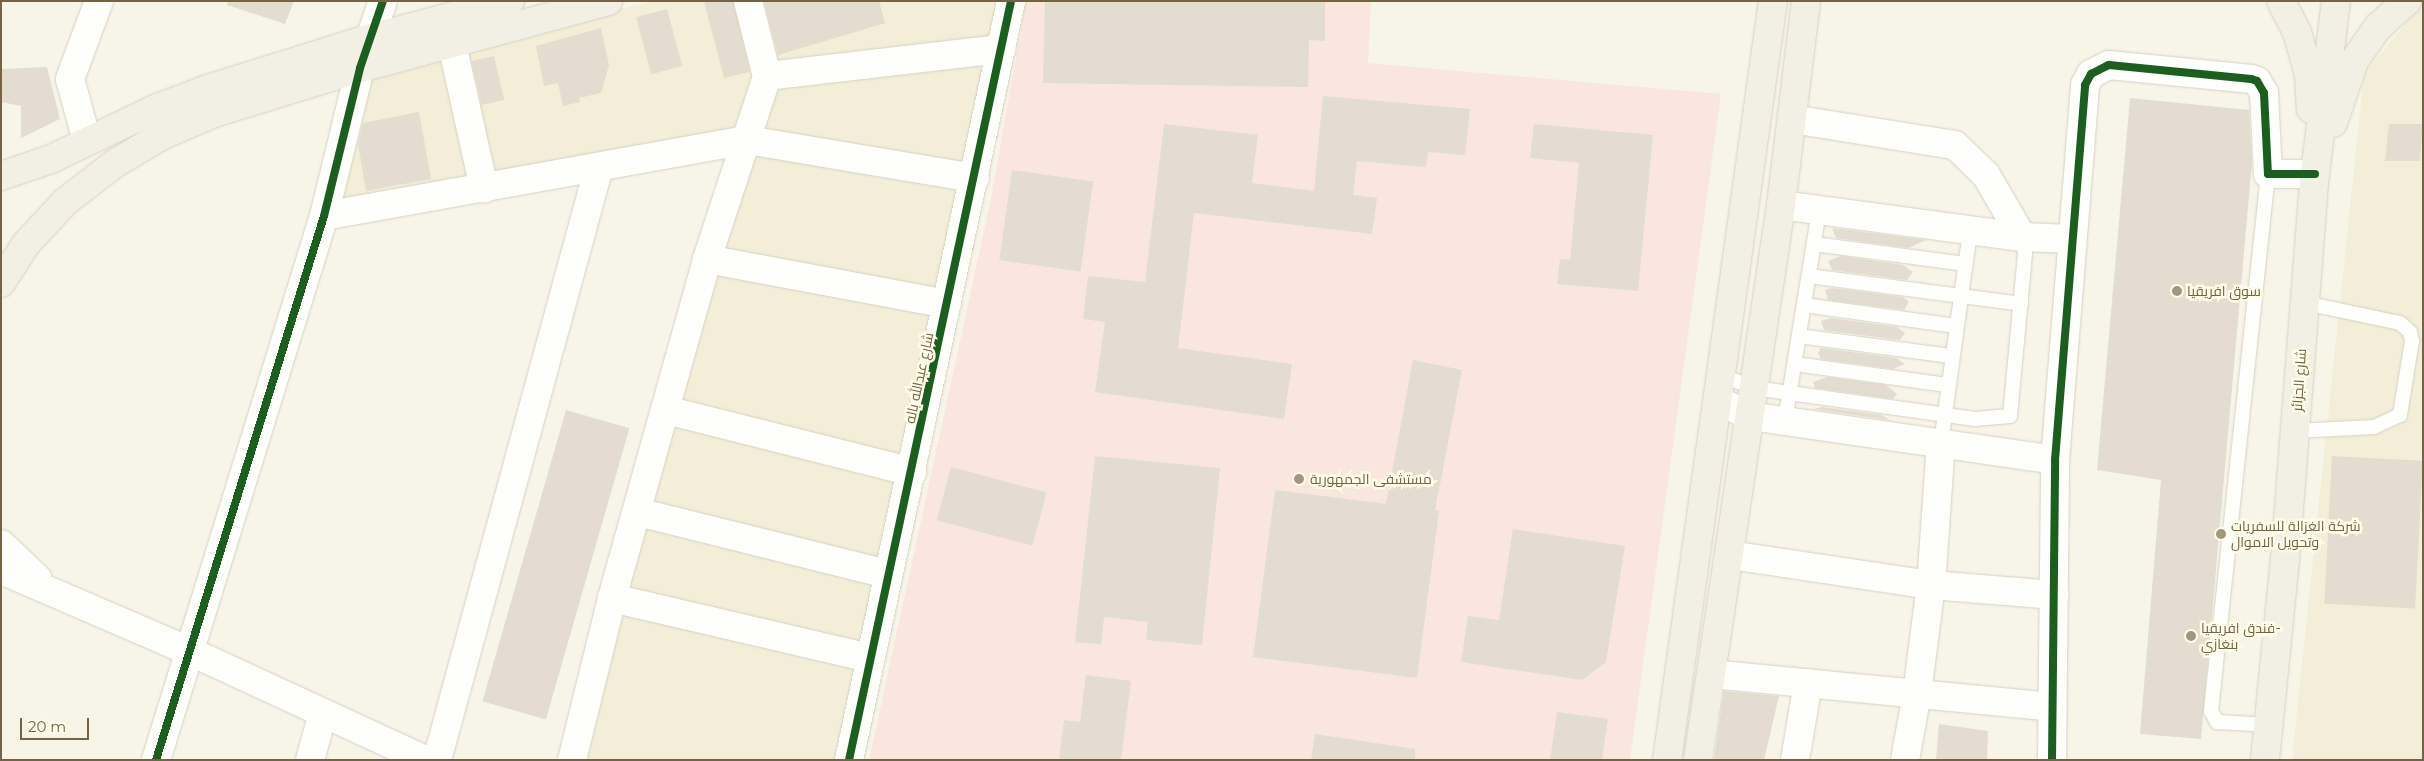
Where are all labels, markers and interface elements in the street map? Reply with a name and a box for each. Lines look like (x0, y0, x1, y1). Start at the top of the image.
place label: سوق افريقيا (2187, 283, 2261, 299)
marker: سوق افريقيا (2171, 285, 2183, 297)
street label: شارع عبدالله باله (901, 331, 937, 425)
street label: شارع الجزائر (2288, 348, 2310, 412)
place label: مستشفى الجمهورية (1310, 471, 1432, 487)
marker: مستشفى الجمهورية (1292, 472, 1306, 486)
place label: شركة الغزالة للسفريات وتحويل الاموال (2231, 518, 2361, 550)
marker: شركة الغزالة للسفريات وتحويل الاموال (2215, 528, 2227, 540)
place label: فندق افريقيا- بنغازي (2201, 620, 2281, 652)
marker: فندق افريقيا- بنغازي (2185, 630, 2197, 642)
scale bar (22, 708, 91, 740)
text: 20 m (28, 717, 66, 736)

